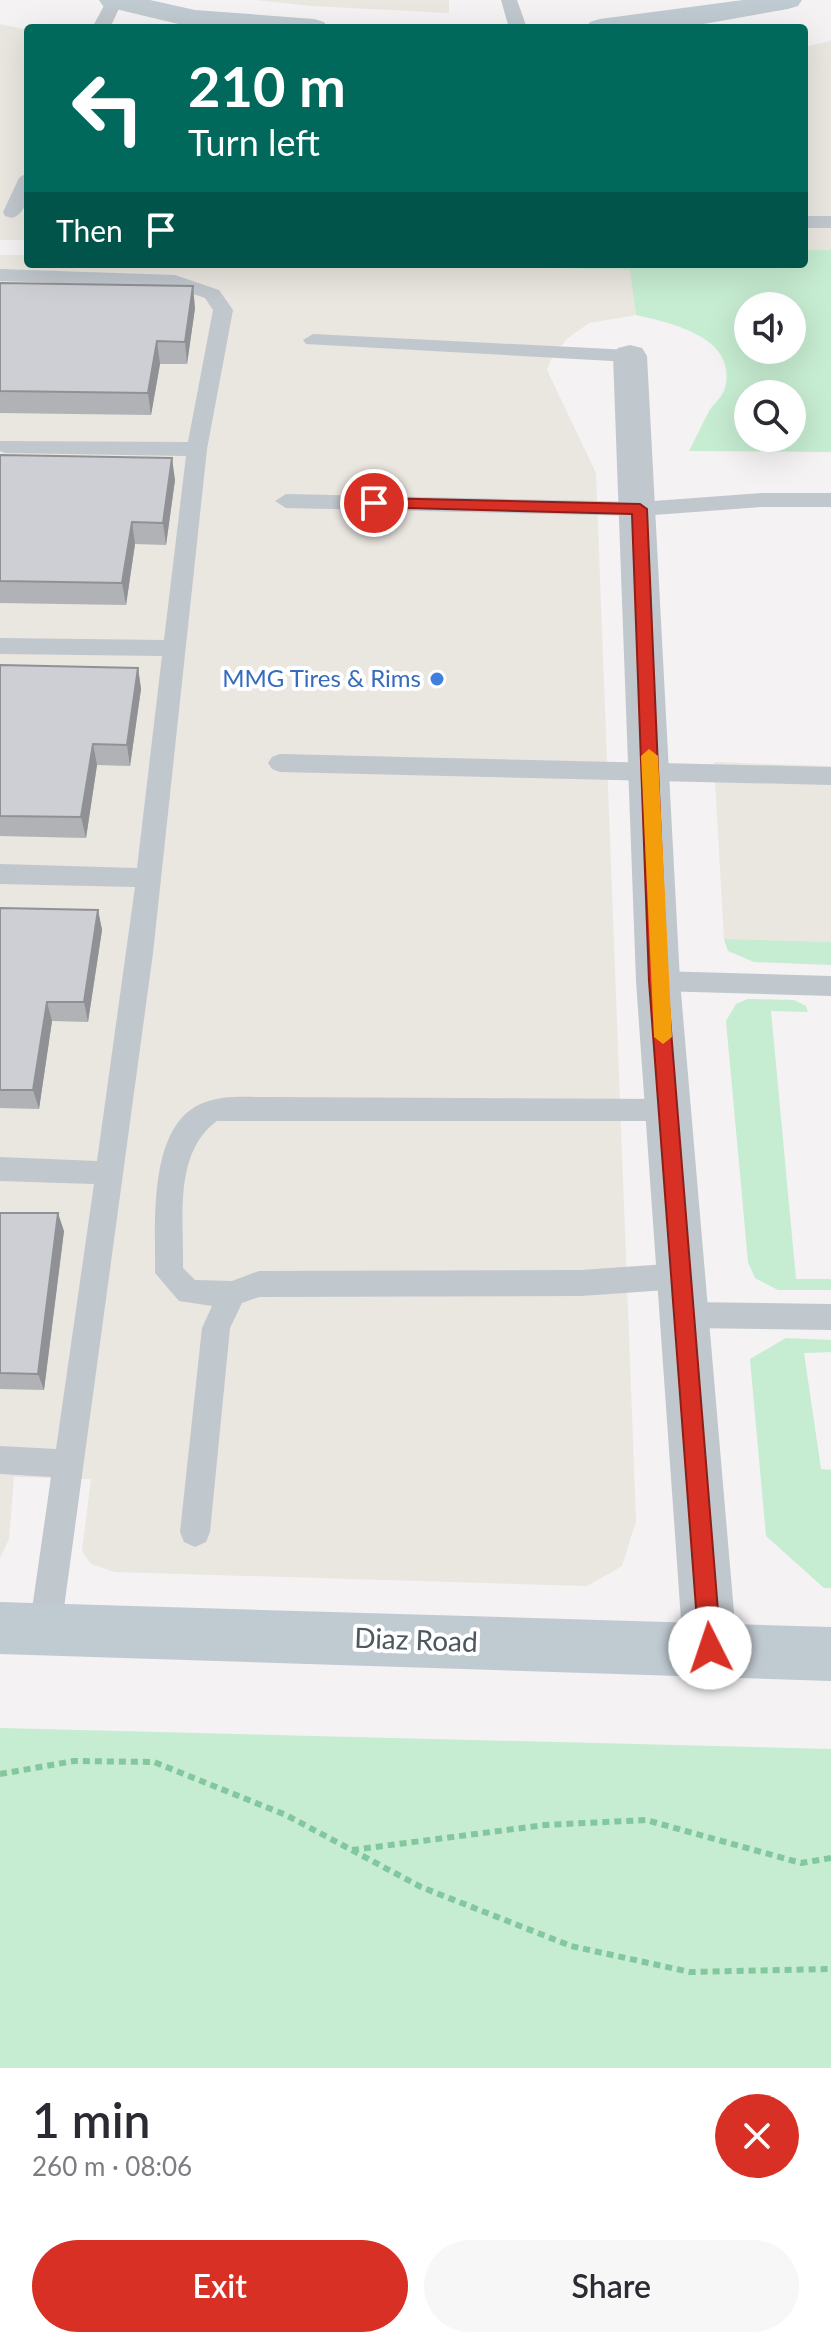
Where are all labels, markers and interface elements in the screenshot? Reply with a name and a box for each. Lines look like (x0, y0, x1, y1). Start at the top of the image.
text: 210 m (188, 52, 346, 119)
icon: left (56, 56, 160, 160)
text: Turn left (188, 120, 320, 164)
icon: arrive (139, 208, 183, 252)
text: Then (56, 212, 123, 248)
map controls (734, 292, 806, 452)
button: sound (734, 292, 806, 364)
button: search (734, 380, 806, 452)
pin (340, 469, 408, 537)
icon: arrive (352, 481, 396, 525)
place label: MMG Tires & Rims (222, 663, 421, 692)
marker: MMG Tires & Rims (428, 670, 446, 688)
position arrow (668, 1606, 752, 1690)
street label: Diaz Road (354, 1620, 478, 1658)
text: 1 min (32, 2091, 150, 2148)
button: close (715, 2094, 799, 2178)
text: 260 m · 08:06 (32, 2150, 192, 2182)
button: Exit (32, 2240, 408, 2332)
button: Share (424, 2240, 799, 2332)

